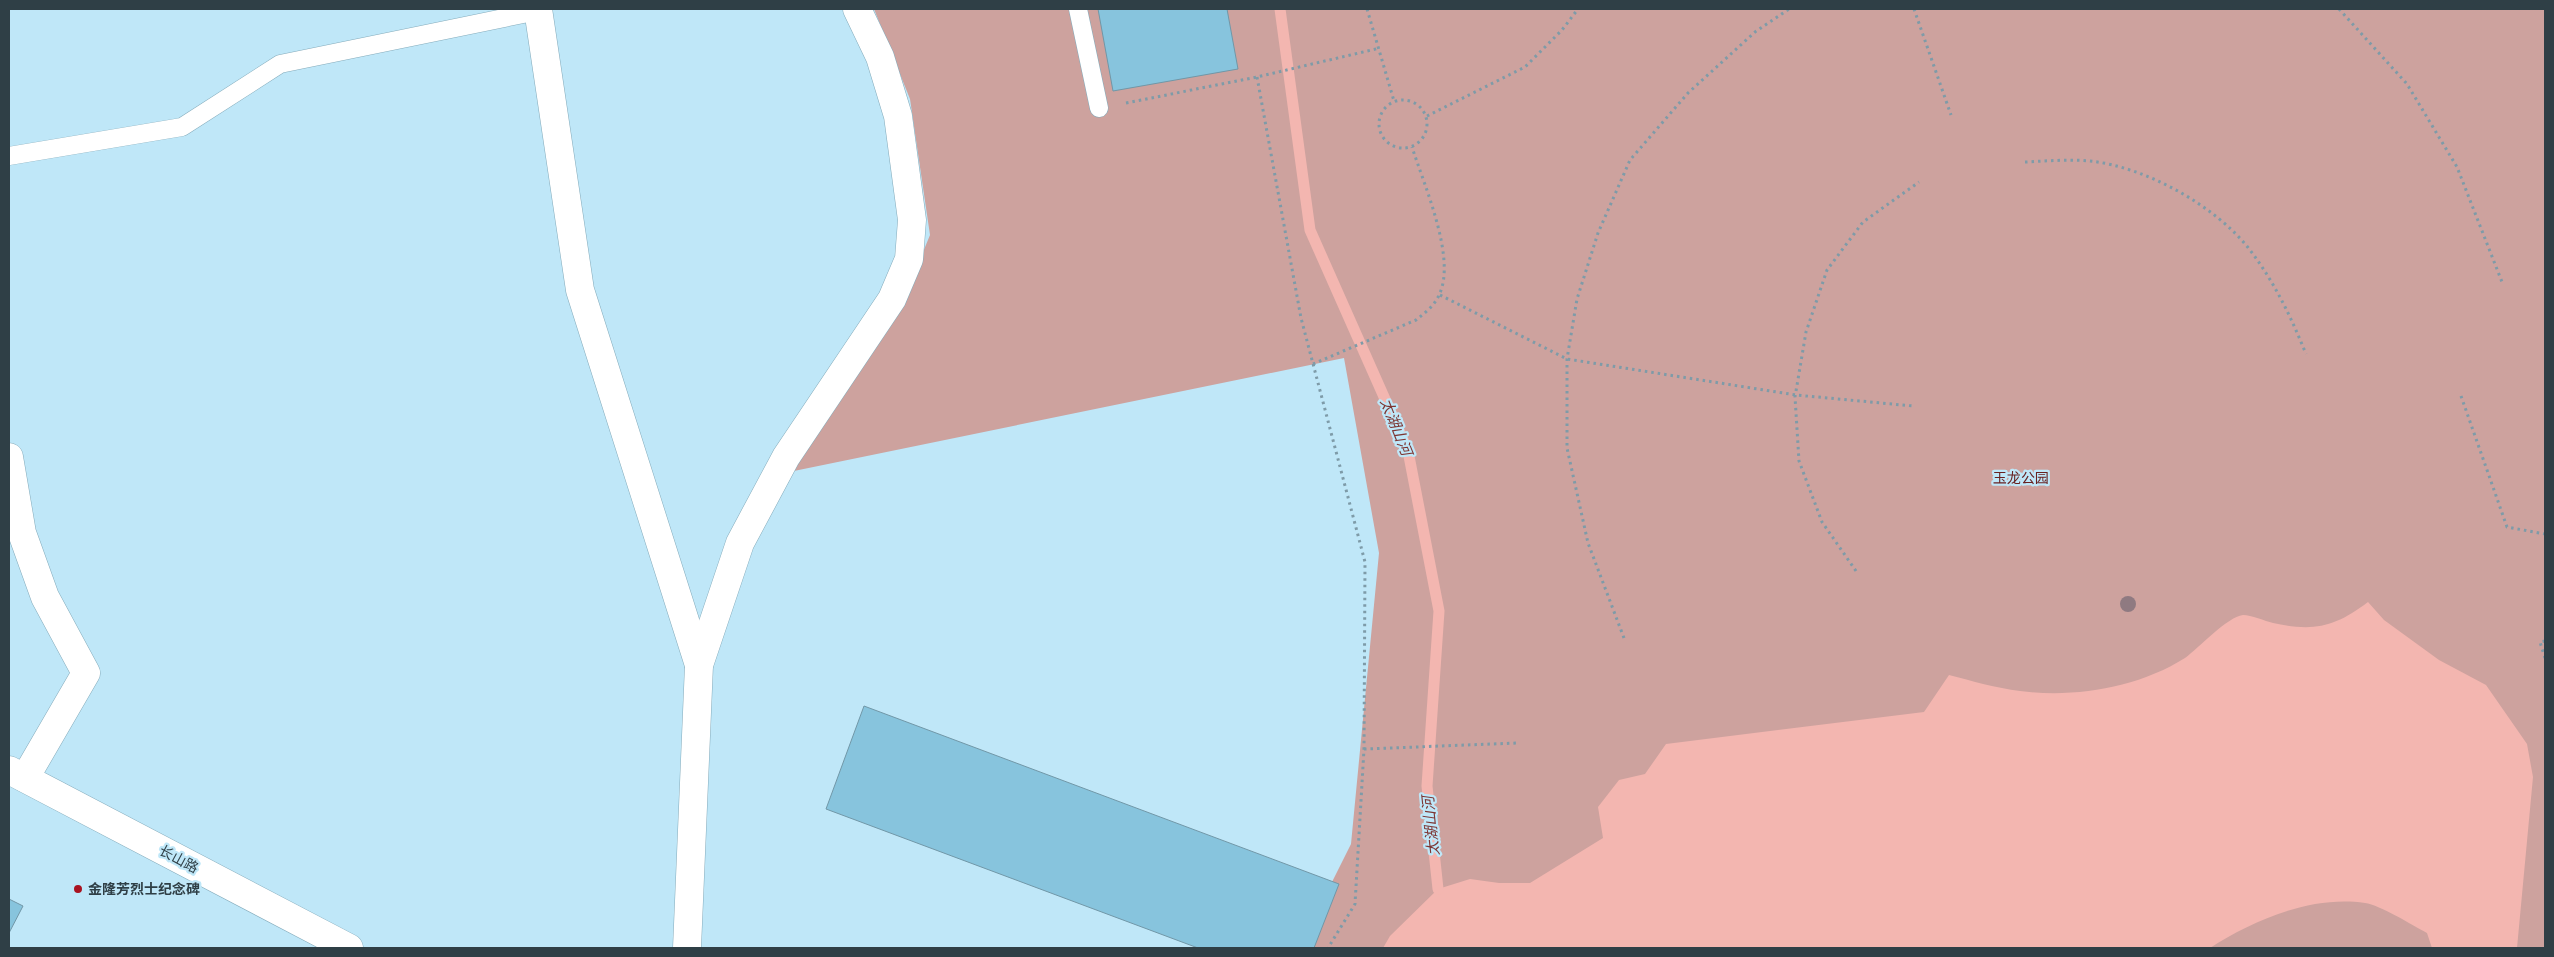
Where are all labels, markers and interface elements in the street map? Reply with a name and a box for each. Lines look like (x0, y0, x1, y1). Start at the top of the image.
water label: 太湖山河 (1376, 396, 1417, 461)
park label: 玉龙公园 (1993, 470, 2049, 487)
water label: 太湖山河 (1419, 792, 1443, 857)
street label: 长山路 (156, 842, 201, 877)
place label: 金隆芳烈士纪念碑 (88, 881, 200, 898)
marker: 金隆芳烈士纪念碑 (72, 883, 84, 895)

